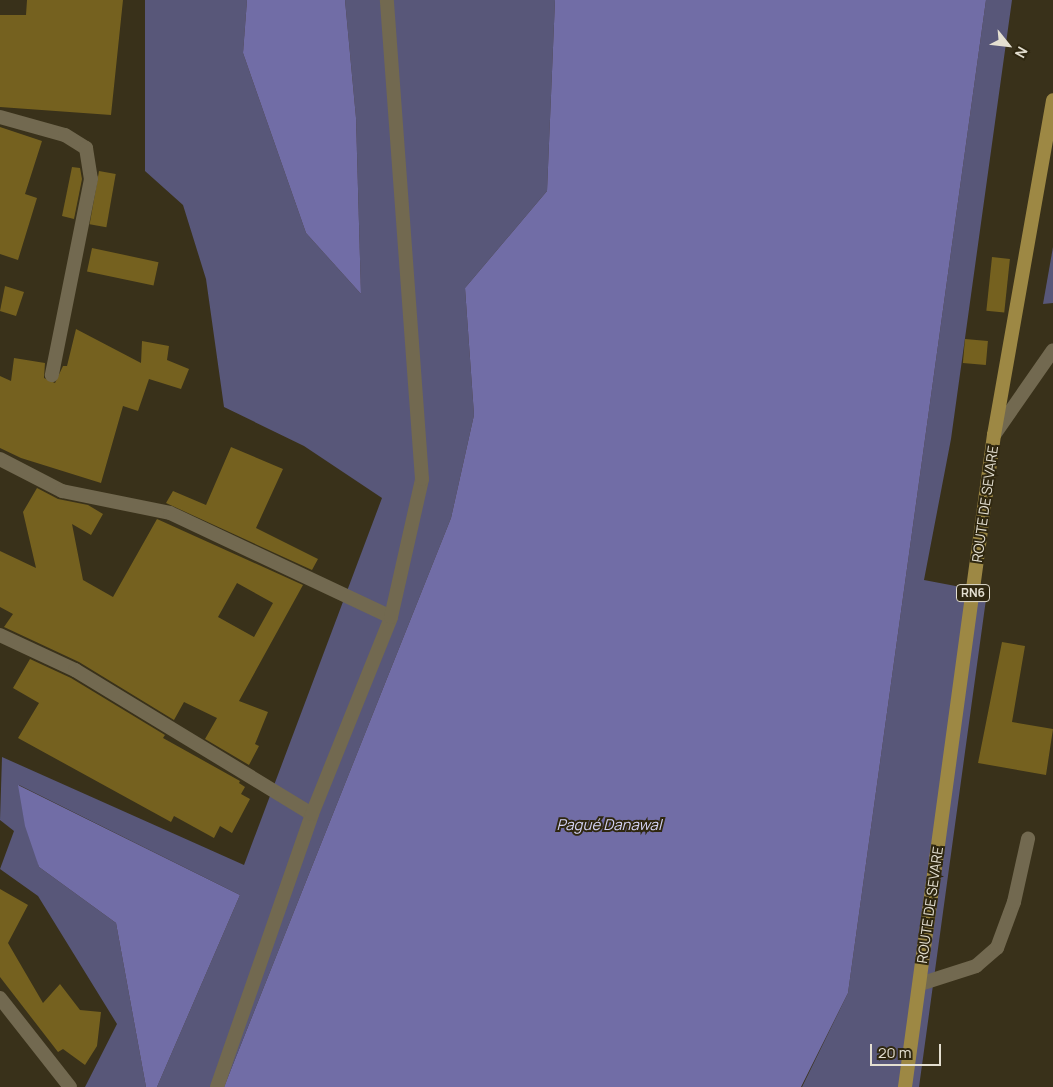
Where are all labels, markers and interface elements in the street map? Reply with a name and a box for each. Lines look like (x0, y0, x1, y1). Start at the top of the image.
north arrow (983, 20, 1033, 70)
text: N (1011, 44, 1032, 62)
street label: ROUTE DE SEVARE (968, 444, 1002, 564)
road number: RN6 (956, 584, 990, 602)
water label: Pagué Danawal (557, 816, 661, 834)
street label: ROUTE DE SEVARE (913, 845, 947, 965)
scale bar (873, 1034, 944, 1066)
text: 20 m (878, 1042, 911, 1063)

